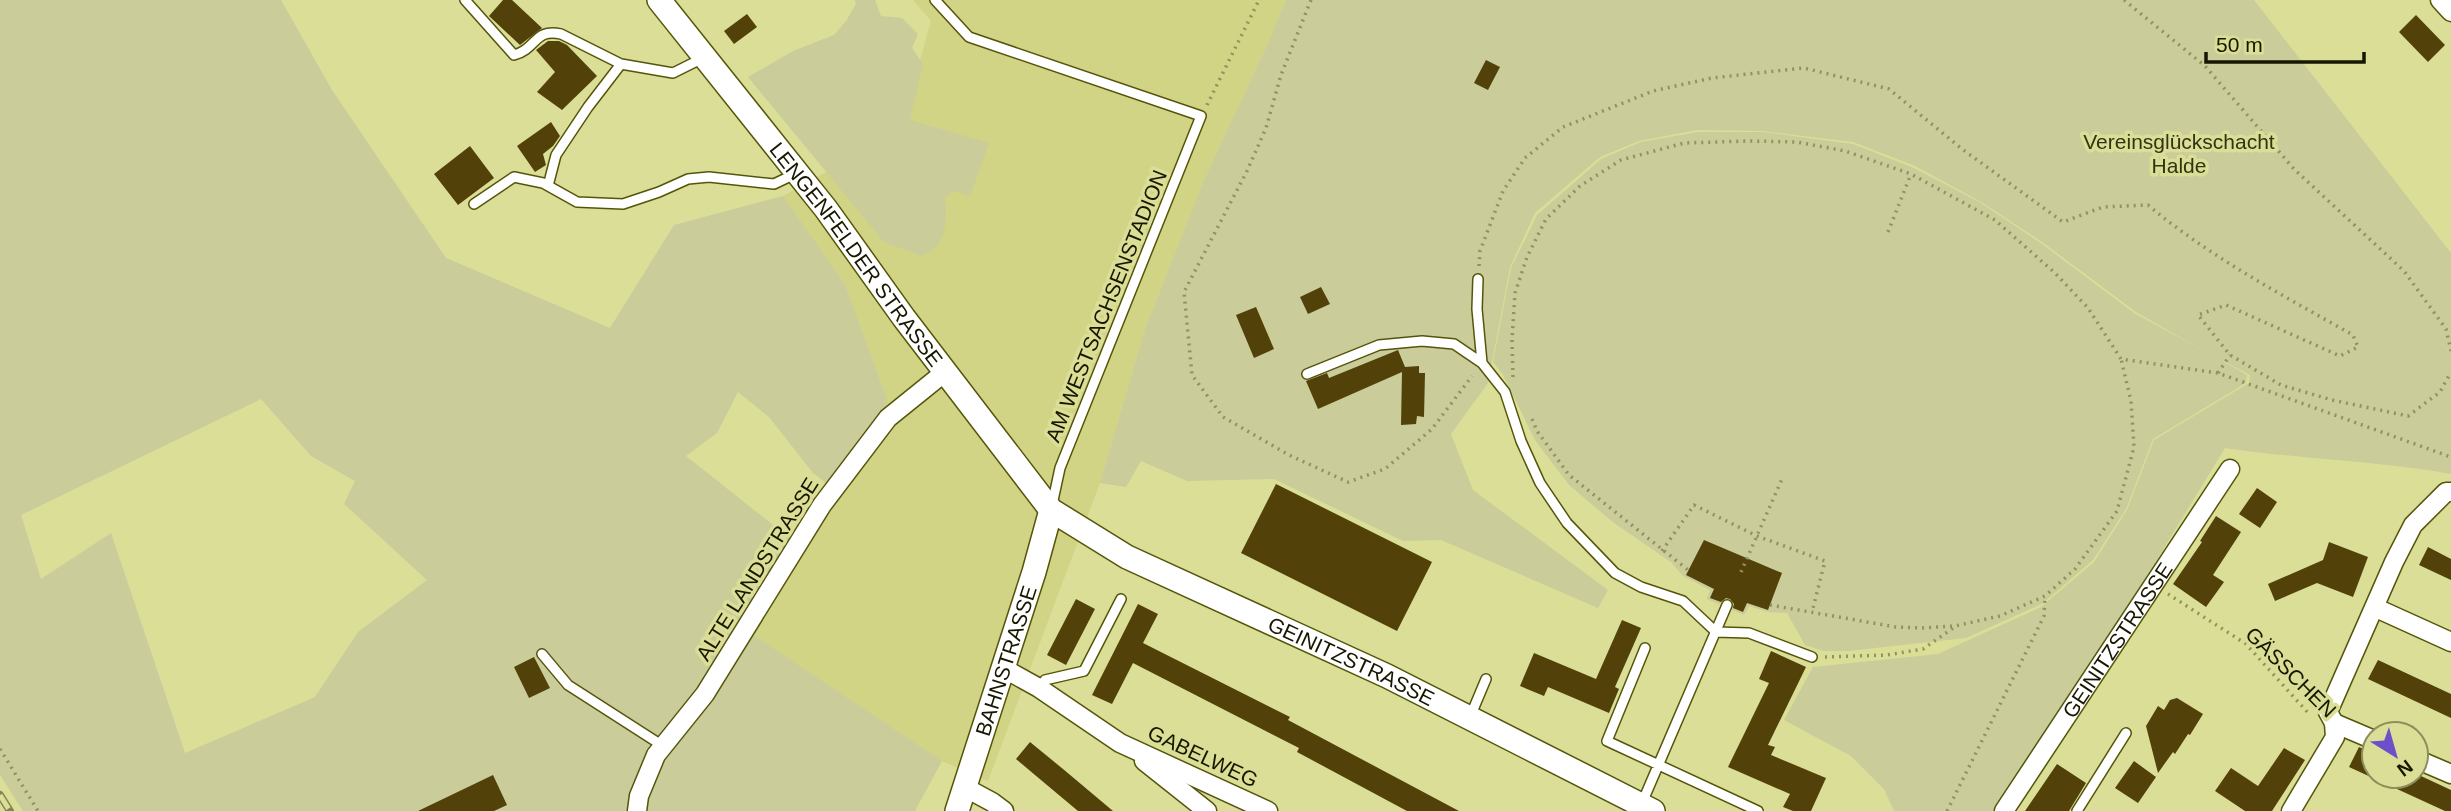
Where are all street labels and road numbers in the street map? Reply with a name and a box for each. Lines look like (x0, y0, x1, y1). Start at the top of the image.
street label: LENGENFELDER STRASSE (766, 138, 948, 370)
street label: AM WESTSACHSENSTADION (1041, 167, 1171, 445)
street label: ALTE LANDSTRASSE (691, 474, 823, 664)
street label: GEINITZSTRASSE (2058, 558, 2176, 722)
street label: BAHNSTRASSE (971, 583, 1040, 739)
street label: GEINITZSTRASSE (1265, 612, 1438, 710)
street label: GÄSSCHEN (2241, 622, 2341, 722)
street label: GABELWEG (1144, 721, 1262, 791)

